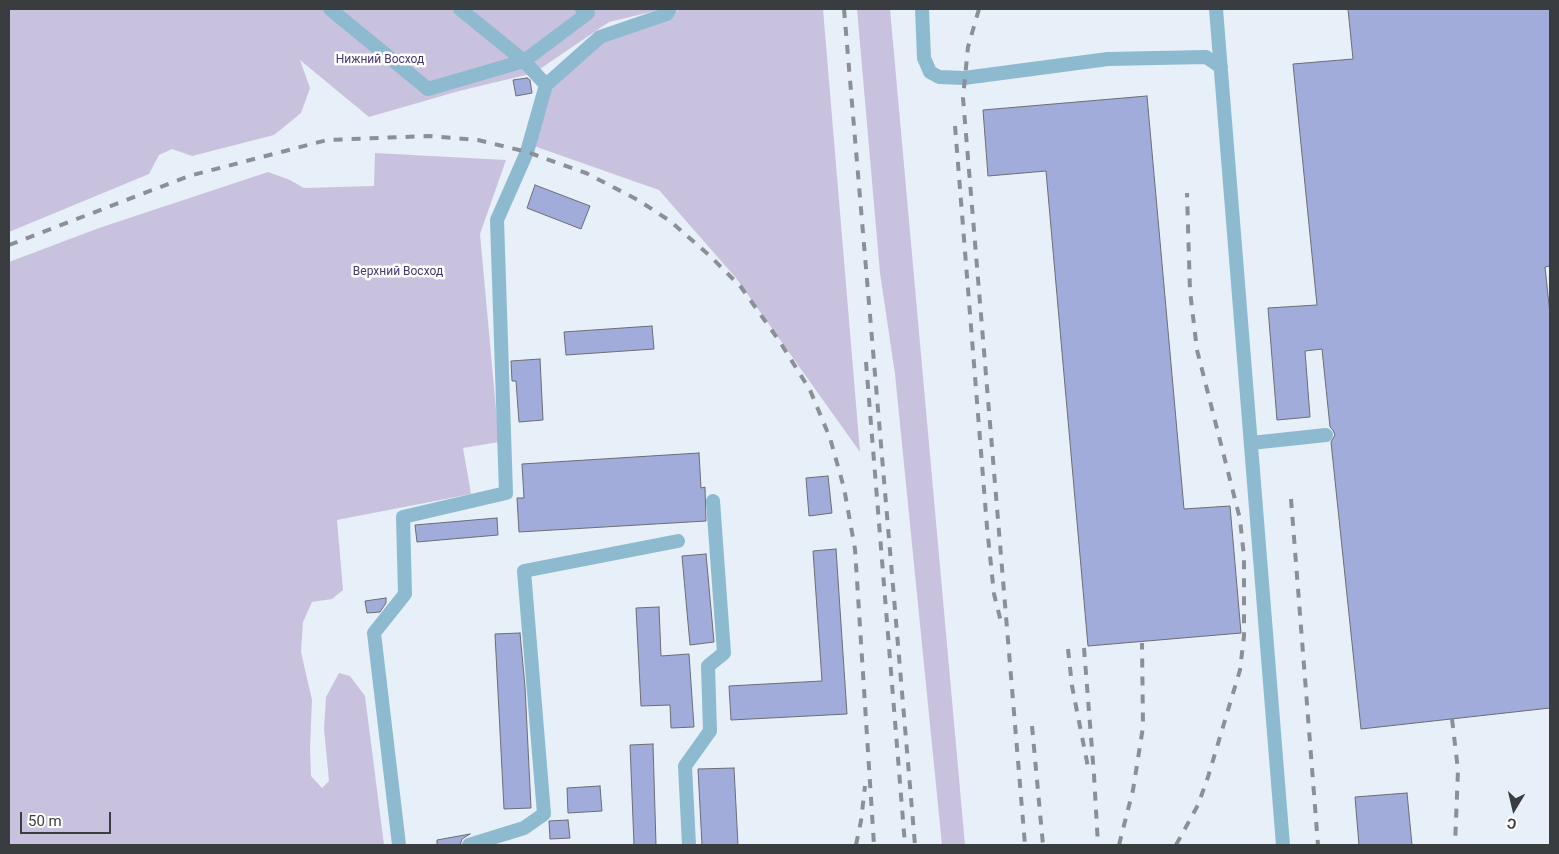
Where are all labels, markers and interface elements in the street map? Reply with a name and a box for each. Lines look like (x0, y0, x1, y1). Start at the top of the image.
park label: Нижний Восход (336, 53, 424, 67)
park label: Верхний Восход (353, 265, 443, 279)
north arrow (1489, 784, 1539, 834)
scale bar (22, 802, 114, 834)
text: 50 m (28, 812, 62, 830)
text: С (1506, 815, 1517, 832)

